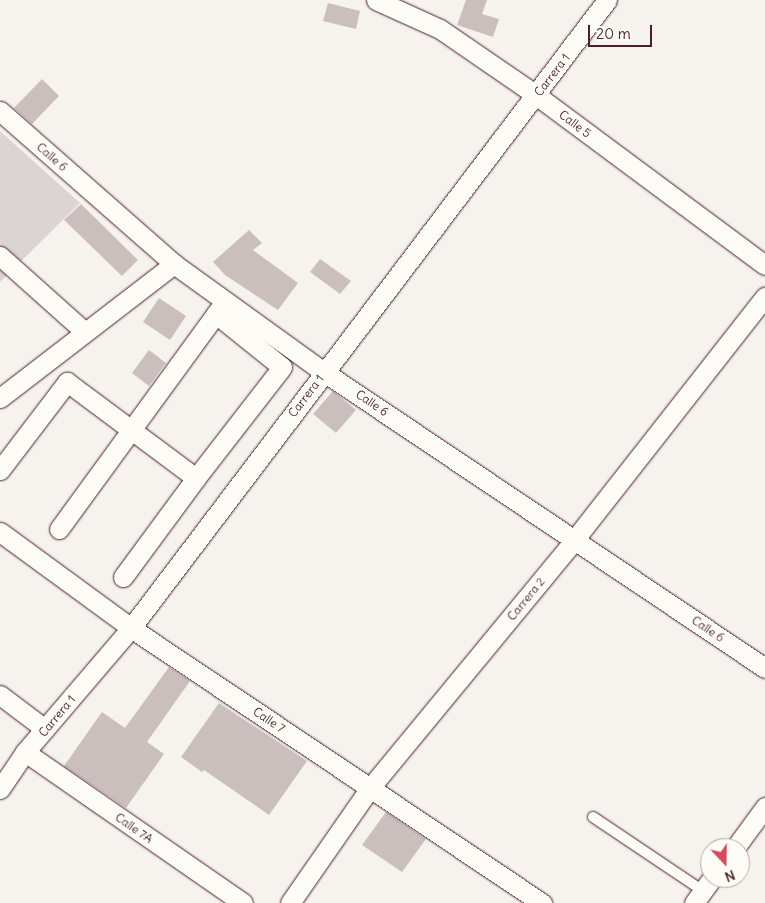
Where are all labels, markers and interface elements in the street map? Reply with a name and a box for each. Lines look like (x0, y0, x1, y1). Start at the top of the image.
scale bar (590, 15, 654, 47)
text: 20 m (596, 24, 631, 43)
street label: Carrera 1 (531, 51, 573, 99)
street label: Calle 5 (556, 107, 594, 141)
street label: Calle 6 (34, 140, 70, 174)
street label: Carrera 1 (285, 372, 327, 420)
street label: Calle 6 (353, 387, 391, 419)
street label: Carrera 2 (504, 574, 548, 624)
street label: Calle 6 (689, 613, 727, 645)
street label: Carrera 1 (35, 692, 79, 740)
street label: Calle 7 (250, 704, 288, 736)
street label: Calle 7A (112, 810, 156, 846)
north arrow (700, 838, 750, 888)
text: N (722, 866, 738, 886)

